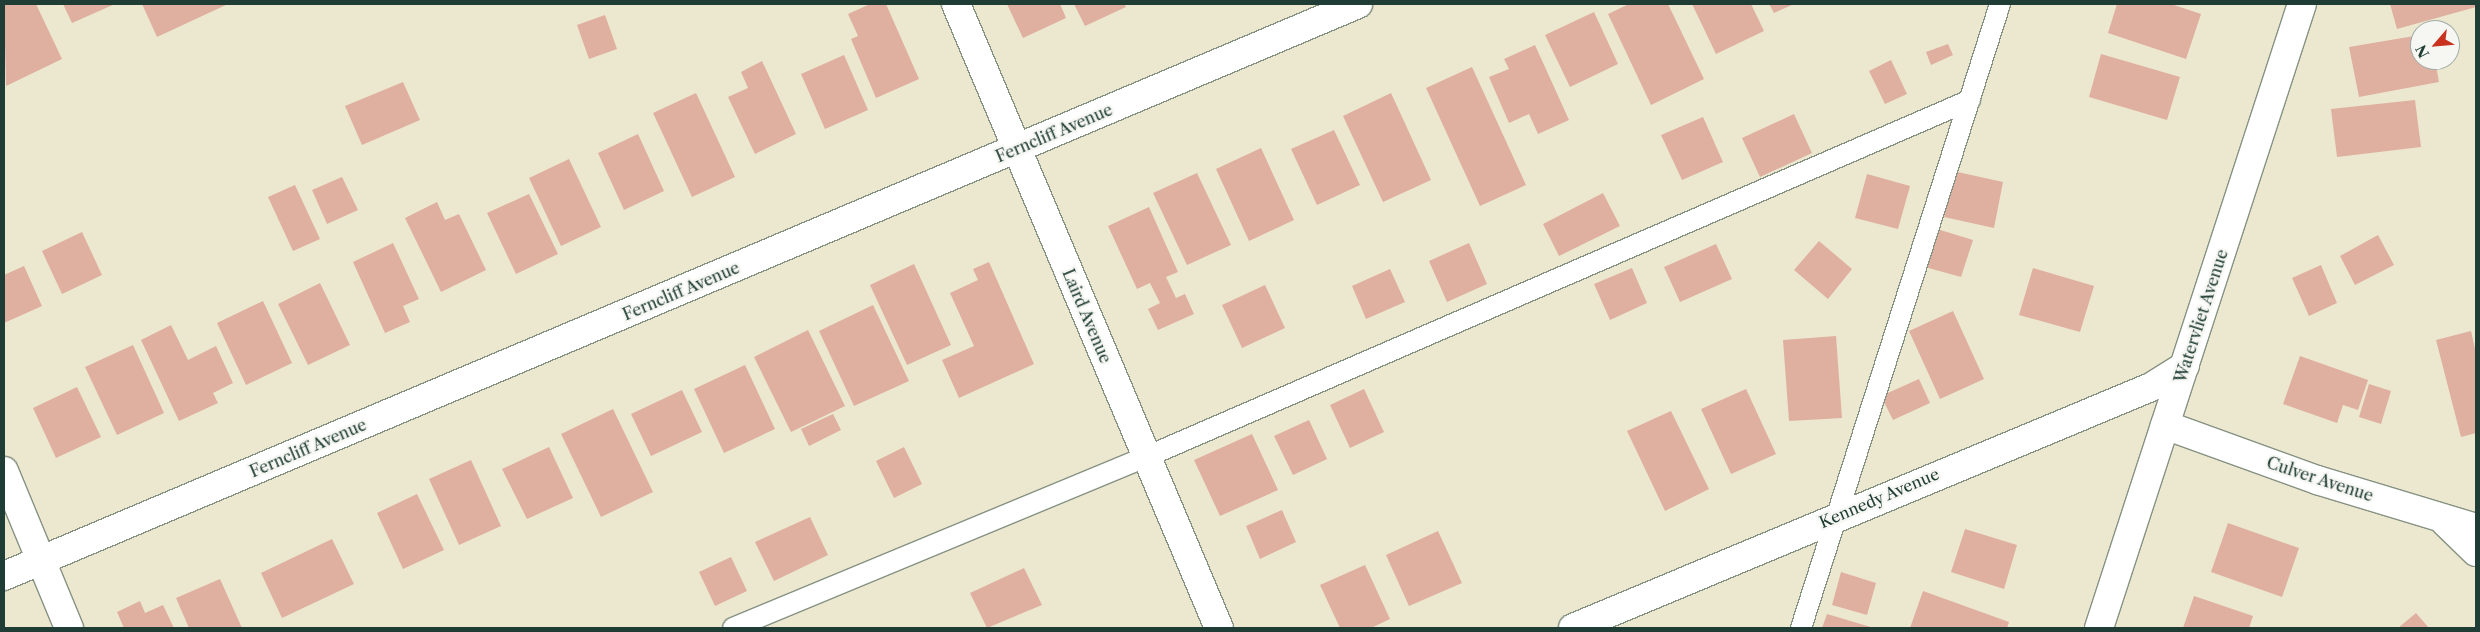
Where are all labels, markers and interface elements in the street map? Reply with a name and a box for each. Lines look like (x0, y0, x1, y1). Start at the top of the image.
north arrow (2410, 20, 2460, 70)
text: N (2412, 42, 2433, 61)
street label: Ferncliff Avenue (992, 100, 1116, 166)
street label: Watervliet Avenue (2170, 247, 2232, 385)
street label: Ferncliff Avenue (619, 258, 743, 324)
street label: Laird Avenue (1058, 266, 1116, 366)
street label: Ferncliff Avenue (246, 415, 370, 481)
street label: Culver Avenue (2264, 453, 2376, 505)
street label: Kennedy Avenue (1816, 464, 1942, 532)

